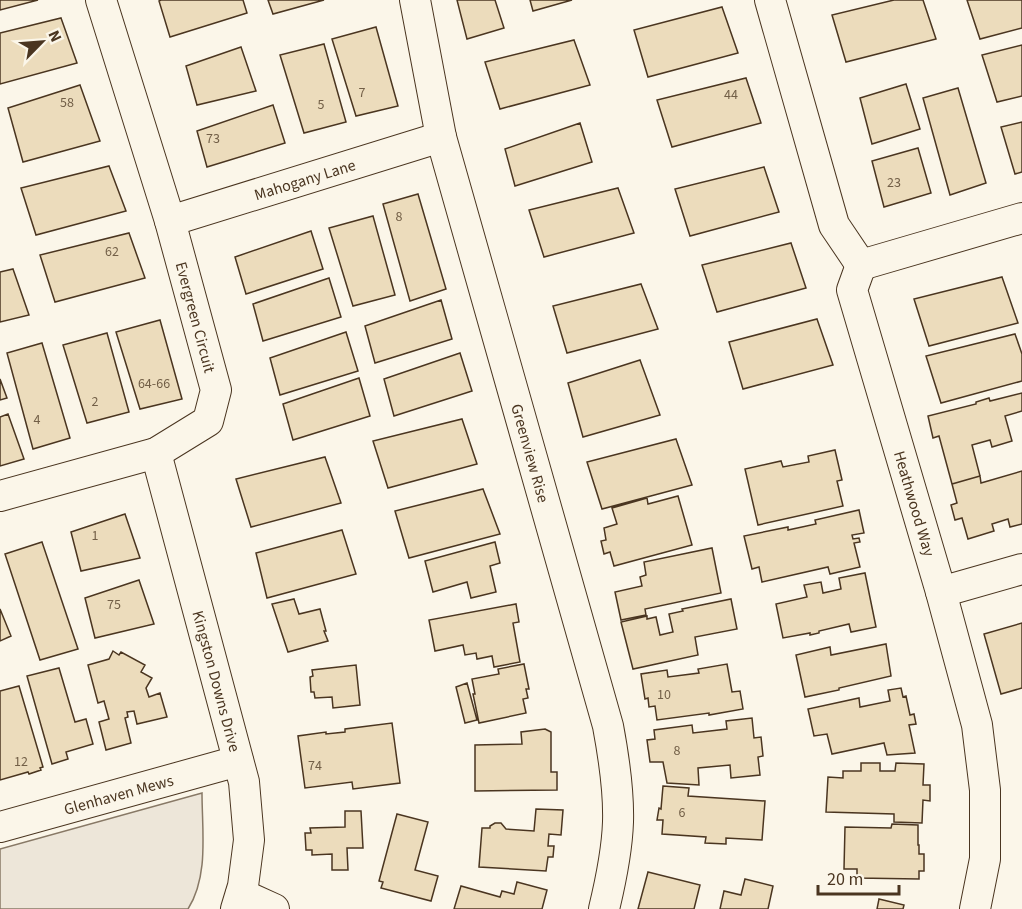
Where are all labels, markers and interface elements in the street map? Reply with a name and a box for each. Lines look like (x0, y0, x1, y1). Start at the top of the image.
north arrow (12, 12, 72, 72)
text: N (42, 27, 67, 46)
house number: 7 (359, 83, 366, 103)
house number: 44 (724, 85, 738, 105)
house number: 58 (60, 93, 74, 113)
house number: 5 (318, 95, 325, 115)
house number: 73 (206, 129, 220, 149)
street label: Mahogany Lane (252, 154, 358, 206)
house number: 23 (887, 173, 901, 193)
house number: 8 (396, 207, 403, 227)
house number: 62 (105, 242, 119, 262)
street label: Evergreen Circuit (170, 259, 221, 376)
house number: 64-66 (138, 374, 170, 394)
house number: 2 (92, 392, 99, 412)
street label: Greenview Rise (505, 401, 554, 505)
house number: 4 (34, 410, 41, 430)
street label: Heathwood Way (888, 448, 940, 560)
house number: 1 (92, 526, 99, 546)
house number: 75 (107, 595, 121, 615)
street label: Kingston Downs Drive (187, 608, 245, 755)
house number: 10 (657, 685, 671, 705)
house number: 8 (674, 741, 681, 761)
house number: 12 (14, 752, 28, 772)
house number: 74 (308, 756, 322, 776)
street label: Glenhaven Mews (62, 769, 176, 821)
house number: 6 (679, 803, 686, 823)
scale bar (818, 858, 899, 896)
text: 20 m (827, 867, 863, 892)

